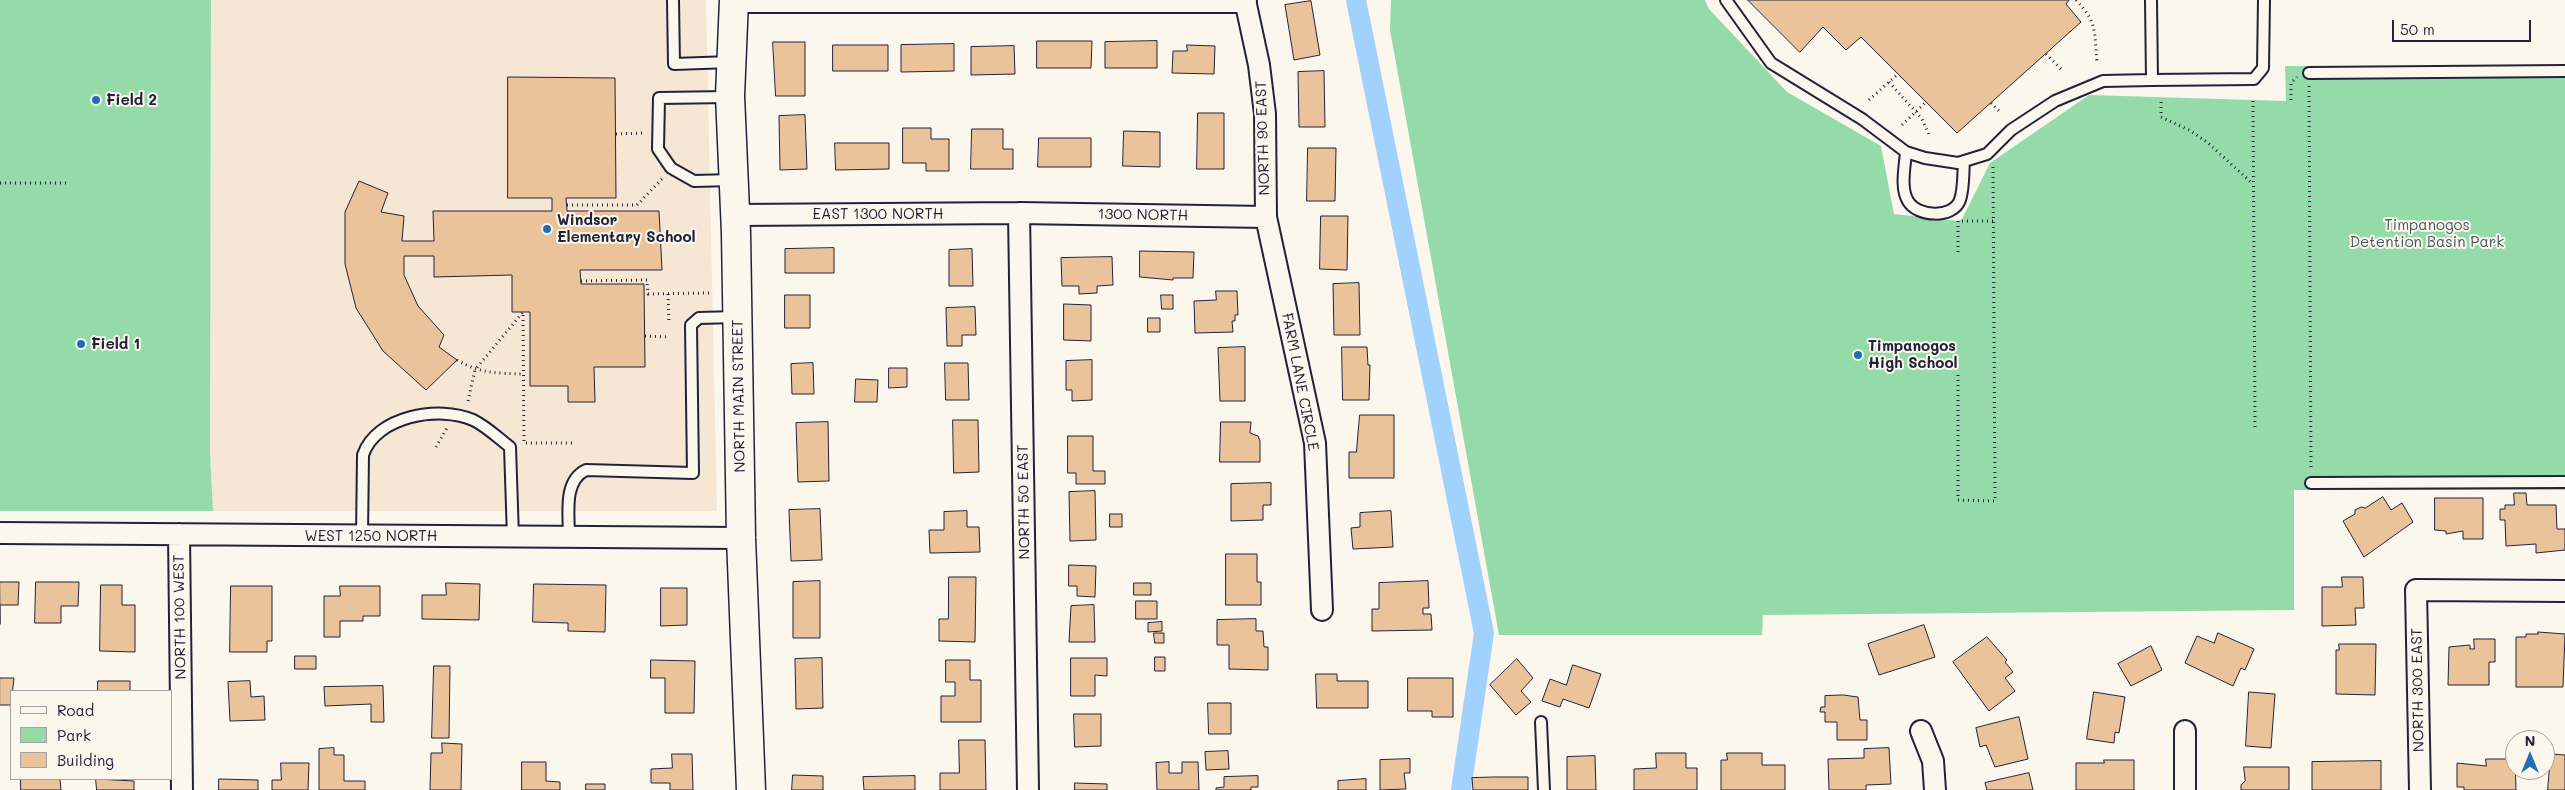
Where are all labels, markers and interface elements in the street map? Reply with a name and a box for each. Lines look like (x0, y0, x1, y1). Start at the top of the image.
scale bar (2395, 10, 2534, 42)
text: 50 m (2400, 19, 2435, 39)
street label: NORTH 90 EAST (1252, 80, 1274, 196)
place label: Field 2 (106, 91, 157, 109)
marker: Field 2 (90, 94, 102, 106)
street label: EAST 1300 NORTH (813, 205, 943, 223)
street label: 1300 NORTH (1098, 205, 1188, 225)
place label: Windsor Elementary School (557, 211, 696, 246)
park label: Timpanogos Detention Basin Park (2350, 216, 2504, 251)
marker: Windsor Elementary School (541, 223, 553, 235)
street label: FARM LANE CIRCLE (1278, 311, 1322, 453)
street label: NORTH MAIN STREET (729, 319, 749, 473)
place label: Field 1 (91, 335, 140, 353)
place label: Timpanogos High School (1868, 337, 1958, 372)
marker: Field 1 (75, 338, 87, 350)
marker: Timpanogos High School (1852, 349, 1864, 361)
street label: NORTH 50 EAST (1014, 444, 1034, 560)
street label: WEST 1250 NORTH (305, 527, 437, 545)
street label: NORTH 100 WEST (170, 554, 190, 680)
street label: NORTH 300 EAST (2408, 628, 2428, 752)
legend (10, 690, 172, 780)
text: Road (57, 700, 94, 720)
text: Park (57, 725, 91, 745)
north arrow (2505, 730, 2555, 780)
text: N (2525, 731, 2535, 750)
text: Building (57, 750, 114, 770)

